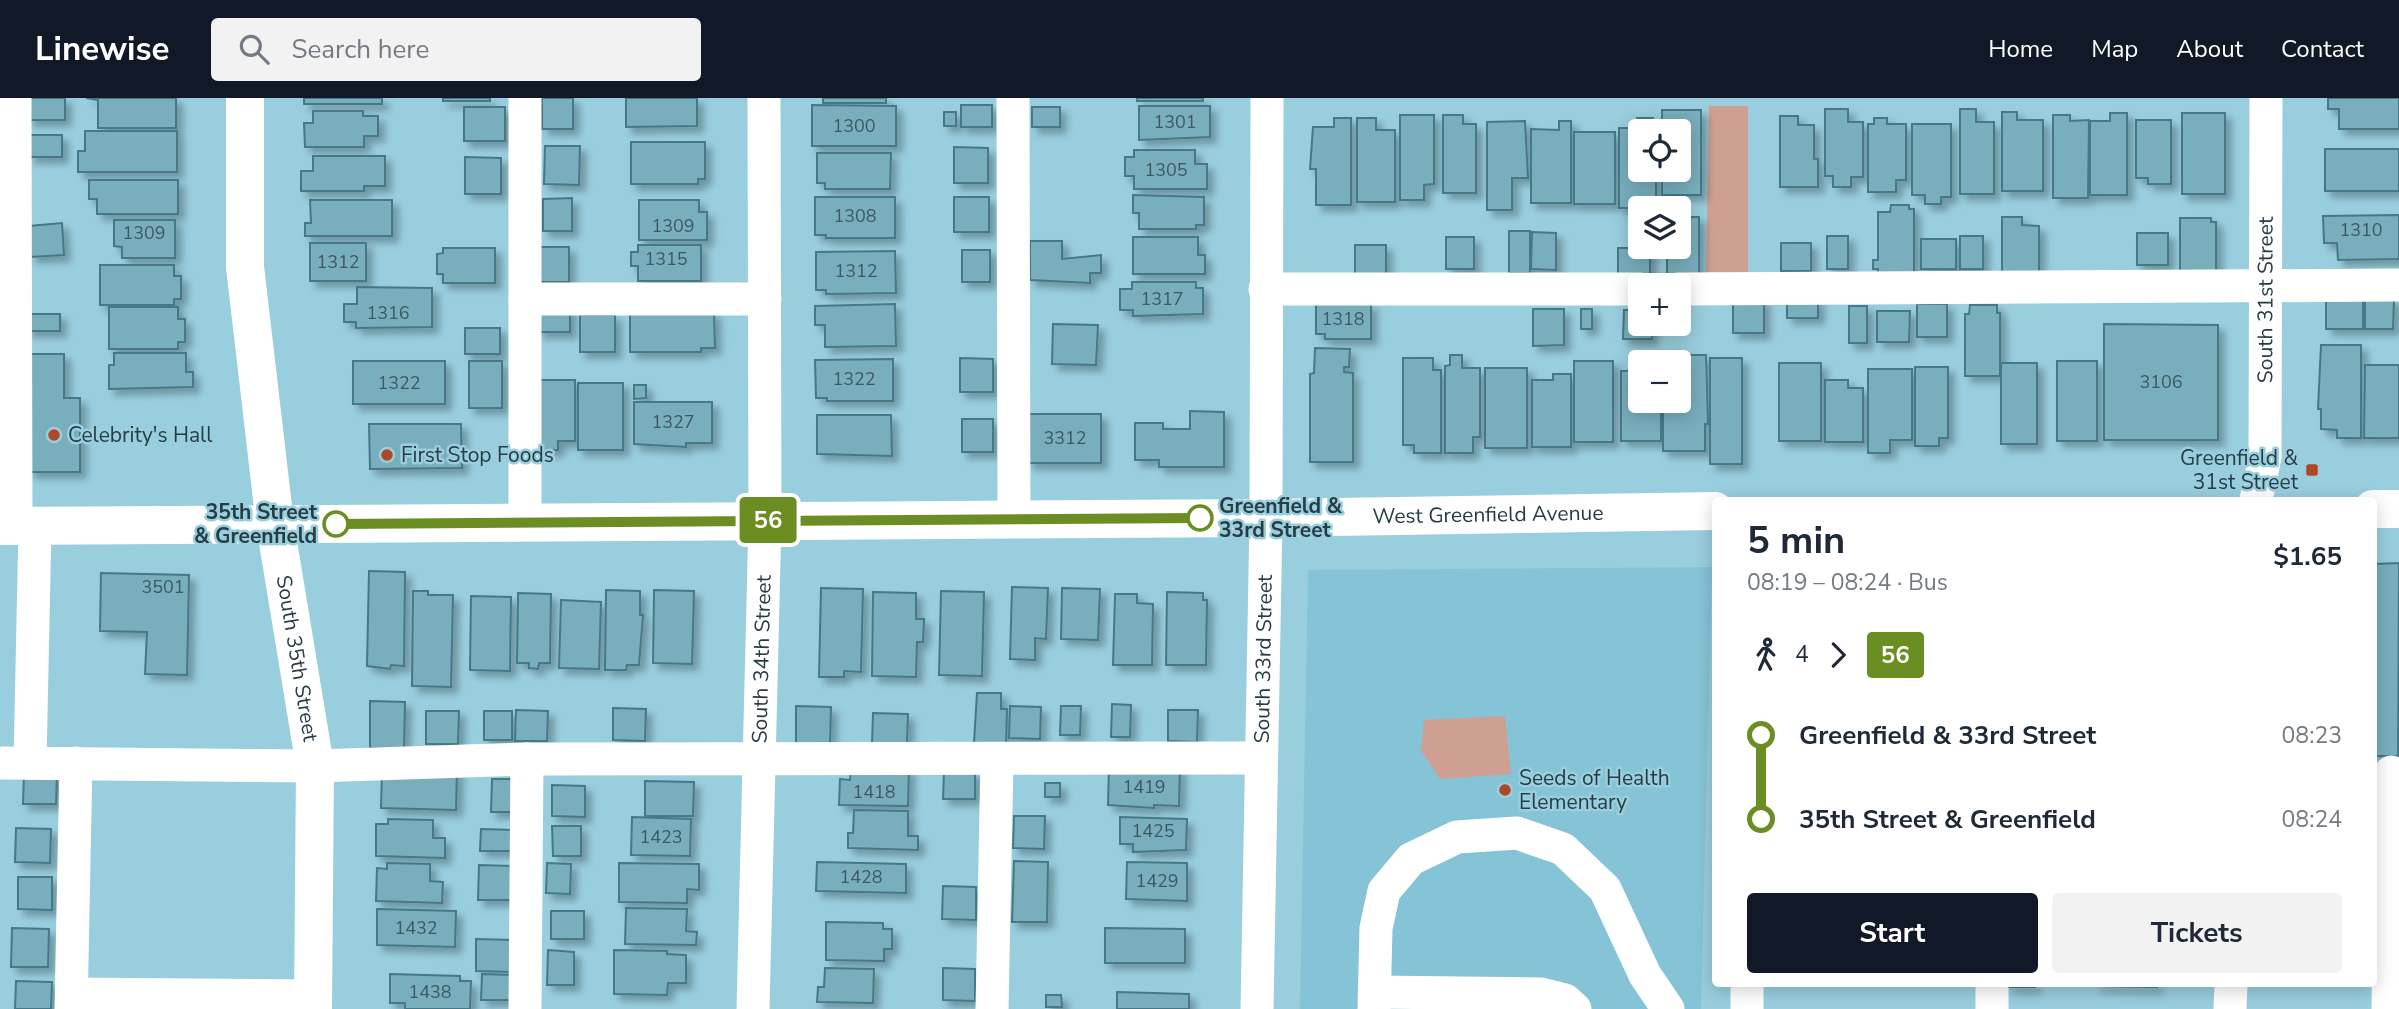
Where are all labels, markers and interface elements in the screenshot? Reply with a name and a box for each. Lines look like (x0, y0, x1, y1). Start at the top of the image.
search box (211, 18, 701, 81)
text: Linewise (35, 27, 169, 72)
icon: search (235, 30, 273, 68)
text: Search here (291, 32, 429, 67)
text: Home (1988, 33, 2053, 65)
text: Map (2091, 33, 2138, 65)
text: About (2176, 33, 2243, 65)
text: Contact (2281, 33, 2364, 65)
house number: 1301 (1153, 110, 1197, 134)
house number: 1300 (832, 114, 876, 138)
map controls (1628, 119, 1691, 413)
button: locate (1628, 119, 1691, 182)
house number: 1305 (1144, 158, 1188, 182)
button: layers (1628, 196, 1691, 259)
house number: 1308 (833, 204, 877, 228)
house number: 1309 (651, 214, 695, 238)
street label: South 31st Street (2251, 216, 2280, 383)
house number: 1310 (2339, 218, 2383, 242)
house number: 1309 (122, 221, 166, 245)
house number: 1315 (644, 247, 688, 271)
house number: 1312 (316, 250, 360, 274)
house number: 1312 (834, 259, 878, 283)
button: + (1628, 273, 1691, 336)
house number: 1317 (1140, 287, 1184, 311)
house number: 1316 (366, 301, 410, 325)
house number: 1318 (1321, 307, 1365, 331)
button: − (1628, 350, 1691, 413)
house number: 1322 (832, 367, 876, 391)
house number: 3106 (2139, 370, 2183, 394)
house number: 1322 (377, 371, 421, 395)
house number: 1327 (651, 410, 695, 434)
place label: Celebrity's Hall (68, 421, 213, 449)
house number: 3312 (1043, 426, 1087, 450)
marker: Celebrity's Hall (46, 427, 62, 443)
place label: First Stop Foods (401, 441, 554, 469)
place label: Greenfield & 31st Street (2180, 444, 2299, 496)
marker: First Stop Foods (379, 447, 395, 463)
marker: Greenfield & 31st Street (2304, 462, 2320, 478)
place label: Greenfield & 33rd Street (1219, 492, 1343, 544)
line badge: 56 (736, 497, 800, 543)
place label: 35th Street & Greenfield (194, 498, 318, 550)
street label: West Greenfield Avenue (1372, 499, 1604, 530)
text: 56 (754, 504, 782, 536)
marker: Greenfield & 33rd Street (1187, 505, 1213, 531)
marker: 35th Street & Greenfield (323, 511, 349, 537)
text: 5 min (1747, 515, 1845, 566)
text: $1.65 (2273, 539, 2342, 574)
text: 08:19 – 08:24 · Bus (1747, 567, 1948, 598)
street label: South 35th Street (270, 573, 325, 744)
street label: South 34th Street (746, 574, 778, 744)
street label: South 33rd Street (1248, 574, 1279, 744)
house number: 3501 (141, 575, 185, 599)
icon: walk (1747, 636, 1785, 674)
icon: forward (1819, 636, 1857, 674)
text: 4 (1795, 639, 1809, 670)
text: 56 (1881, 639, 1910, 671)
text: Greenfield & 33rd Street (1799, 718, 2096, 753)
text: 08:23 (2282, 720, 2342, 751)
place label: Seeds of Health Elementary (1519, 764, 1670, 816)
house number: 1419 (1122, 775, 1166, 799)
house number: 1418 (852, 780, 896, 804)
marker: Seeds of Health Elementary (1497, 782, 1513, 798)
text: 35th Street & Greenfield (1799, 802, 2096, 837)
text: 08:24 (2282, 804, 2342, 835)
house number: 1425 (1131, 819, 1175, 843)
house number: 1423 (639, 825, 683, 849)
house number: 1428 (839, 865, 883, 889)
house number: 1429 (1135, 869, 1179, 893)
button: Start (1747, 893, 2038, 973)
button: Tickets (2052, 893, 2342, 973)
house number: 1432 (394, 916, 438, 940)
house number: 1438 (408, 980, 452, 1004)

